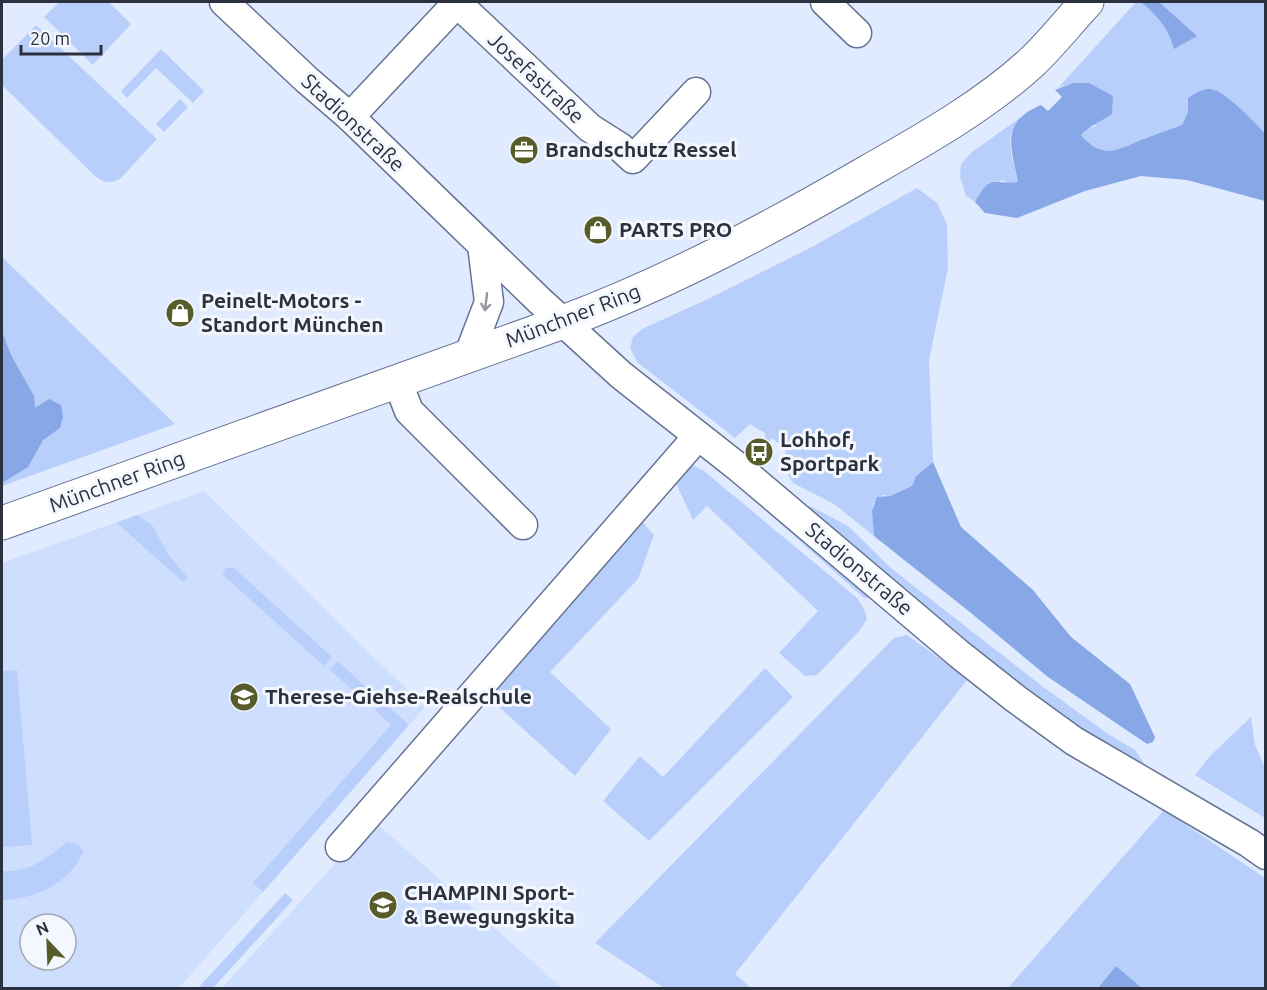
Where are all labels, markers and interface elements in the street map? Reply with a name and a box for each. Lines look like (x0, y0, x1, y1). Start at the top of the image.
scale bar (21, 18, 100, 56)
street label: Josefastraße (484, 27, 590, 128)
text: 20 m (30, 28, 70, 48)
street label: Stadionstraße (297, 68, 410, 176)
office icon: Brandschutz Ressel (508, 134, 540, 166)
place label: Brandschutz Ressel (545, 137, 737, 161)
shop icon: PARTS PRO (582, 214, 614, 246)
place label: PARTS PRO (619, 217, 732, 241)
street label: Münchner Ring (502, 278, 644, 352)
place label: Peinelt-Motors - Standort München (201, 288, 383, 336)
one-way arrow (480, 292, 491, 311)
shop icon: Peinelt-Motors - Standort München (164, 297, 196, 329)
place label: Lohhof, Sportpark (780, 427, 879, 475)
bus stop icon: Lohhof, Sportpark (743, 436, 775, 468)
street label: Münchner Ring (46, 445, 188, 517)
street label: Stadionstraße (801, 517, 918, 620)
school or university icon: Therese-Giehse-Realschule (228, 681, 260, 713)
place label: Therese-Giehse-Realschule (265, 684, 532, 708)
place label: CHAMPINI Sport- & Bewegungskita (404, 880, 575, 928)
school or university icon: CHAMPINI Sport- & Bewegungskita (367, 889, 399, 921)
north arrow (18, 912, 78, 972)
text: N (33, 918, 51, 939)

